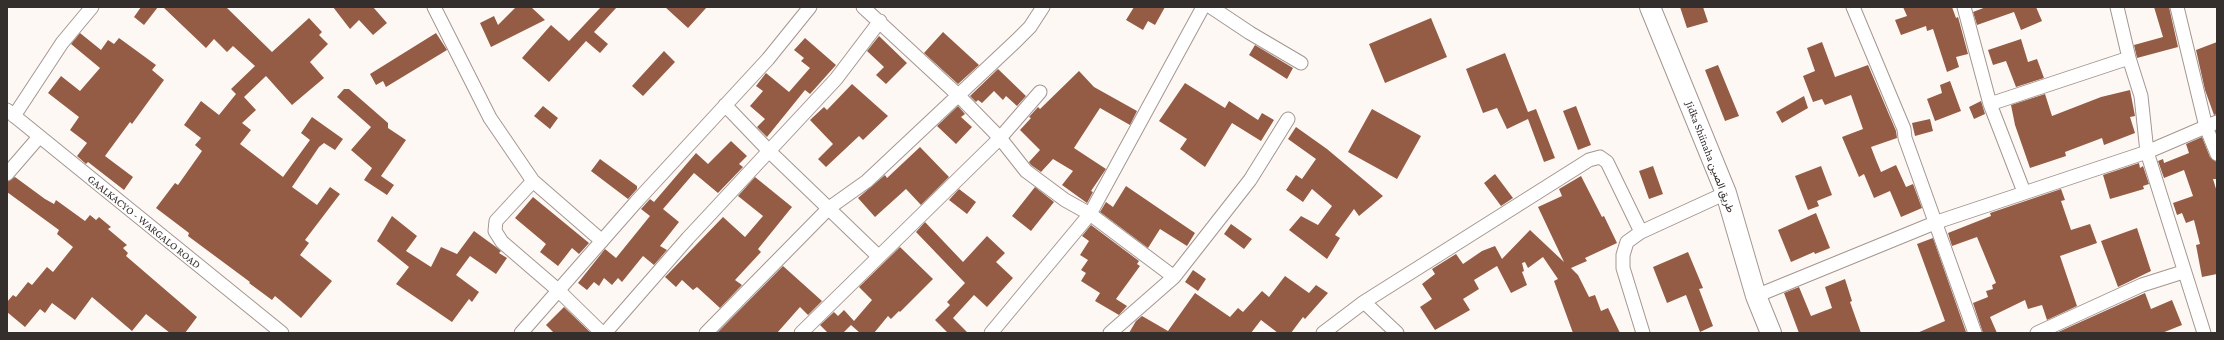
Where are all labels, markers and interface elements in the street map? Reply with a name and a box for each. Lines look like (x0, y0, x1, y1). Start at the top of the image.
street label: Jidka Shiinaha طريق الصين (1683, 100, 1737, 214)
street label: GAALKACYO - WARGALO ROAD (85, 172, 203, 272)

